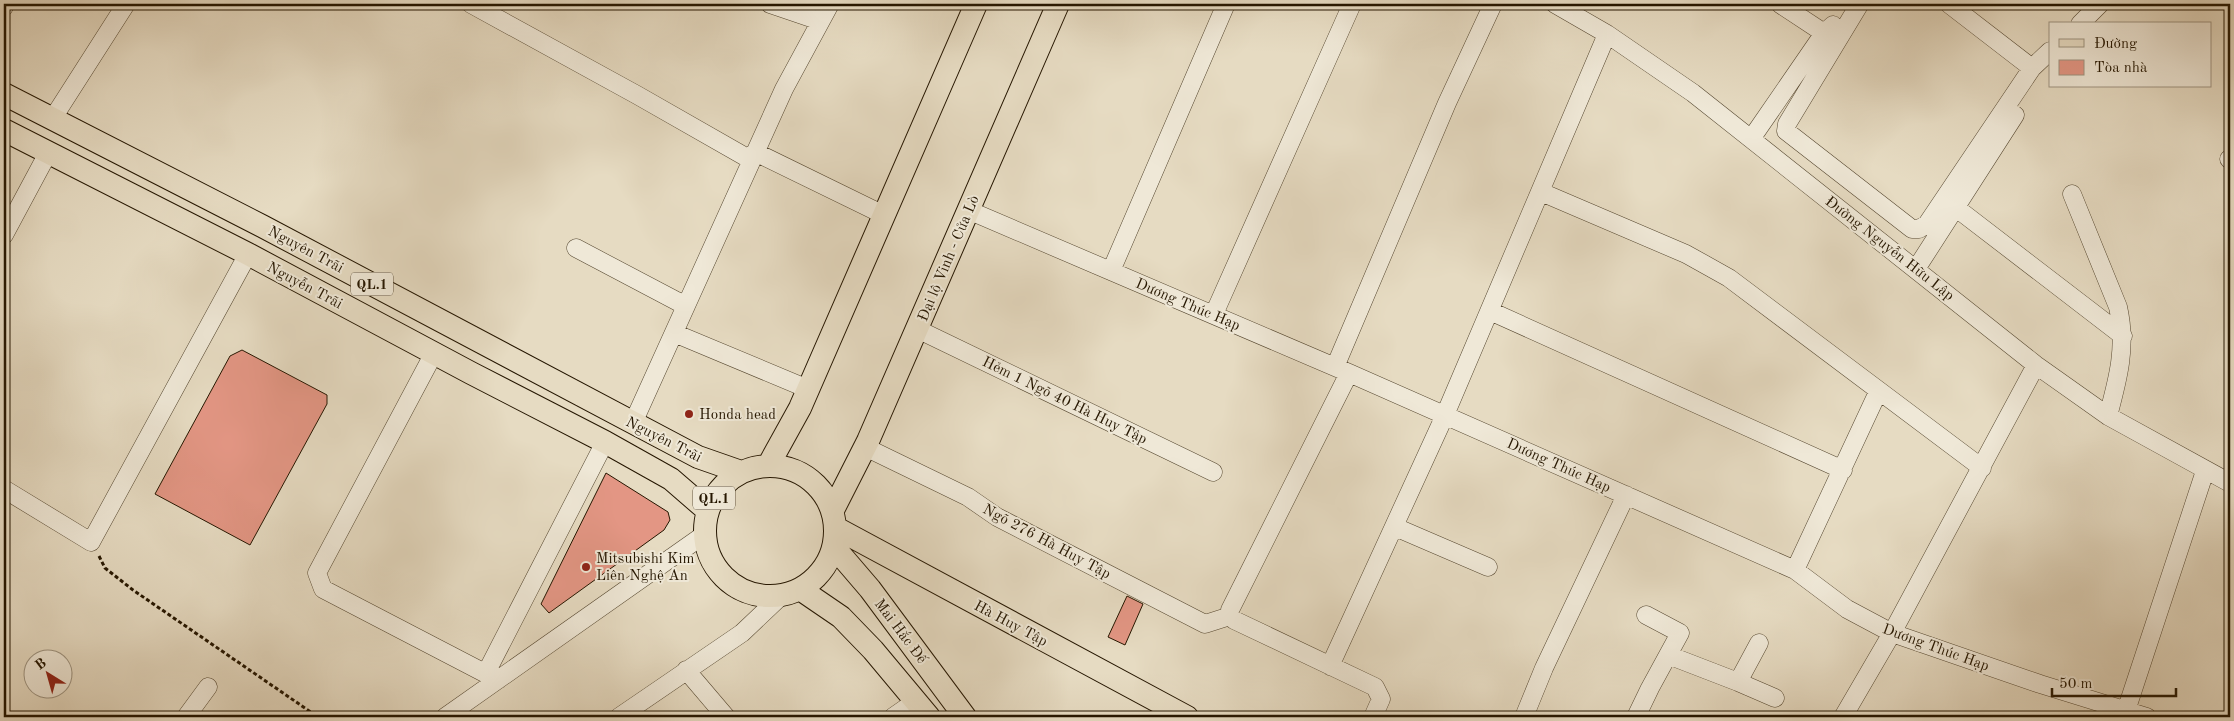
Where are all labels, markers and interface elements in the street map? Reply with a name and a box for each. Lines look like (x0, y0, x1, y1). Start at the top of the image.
legend (2049, 22, 2212, 88)
text: Đường (2094, 37, 2137, 52)
text: Tòa nhà (2094, 61, 2148, 76)
street label: Đại lộ Vinh - Cửa Lò (916, 193, 983, 324)
street label: Đường Nguyễn Hữu Lập (1822, 193, 1957, 304)
street label: Nguyên Trãi (265, 224, 345, 276)
street label: Nguyễn Trãi (264, 259, 345, 312)
road number: QL.1 (351, 272, 393, 296)
street label: Dương Thúc Hạp (1133, 277, 1242, 334)
street label: Hẻm 1 Ngõ 40 Hà Huy Tập (980, 355, 1149, 448)
marker: Honda head (683, 408, 695, 420)
place label: Honda head (699, 408, 776, 423)
street label: Nguyên Trãi (623, 415, 704, 466)
street label: Dương Thúc Hạp (1504, 437, 1613, 496)
road number: QL.1 (693, 486, 735, 509)
street label: Ngõ 276 Hà Huy Tập (980, 502, 1113, 582)
place label: Mitsubishi Kim Liên Nghệ An (596, 552, 694, 584)
marker: Mitsubishi Kim Liên Nghệ An (580, 561, 592, 573)
street label: Mai Hắc Đế (871, 596, 931, 668)
street label: Hà Huy Tập (971, 599, 1050, 650)
street label: Dương Thúc Hạp (1880, 622, 1991, 675)
north arrow (22, 648, 72, 698)
text: B (33, 656, 49, 673)
scale bar (2052, 666, 2175, 698)
text: 50 m (2059, 677, 2093, 692)

